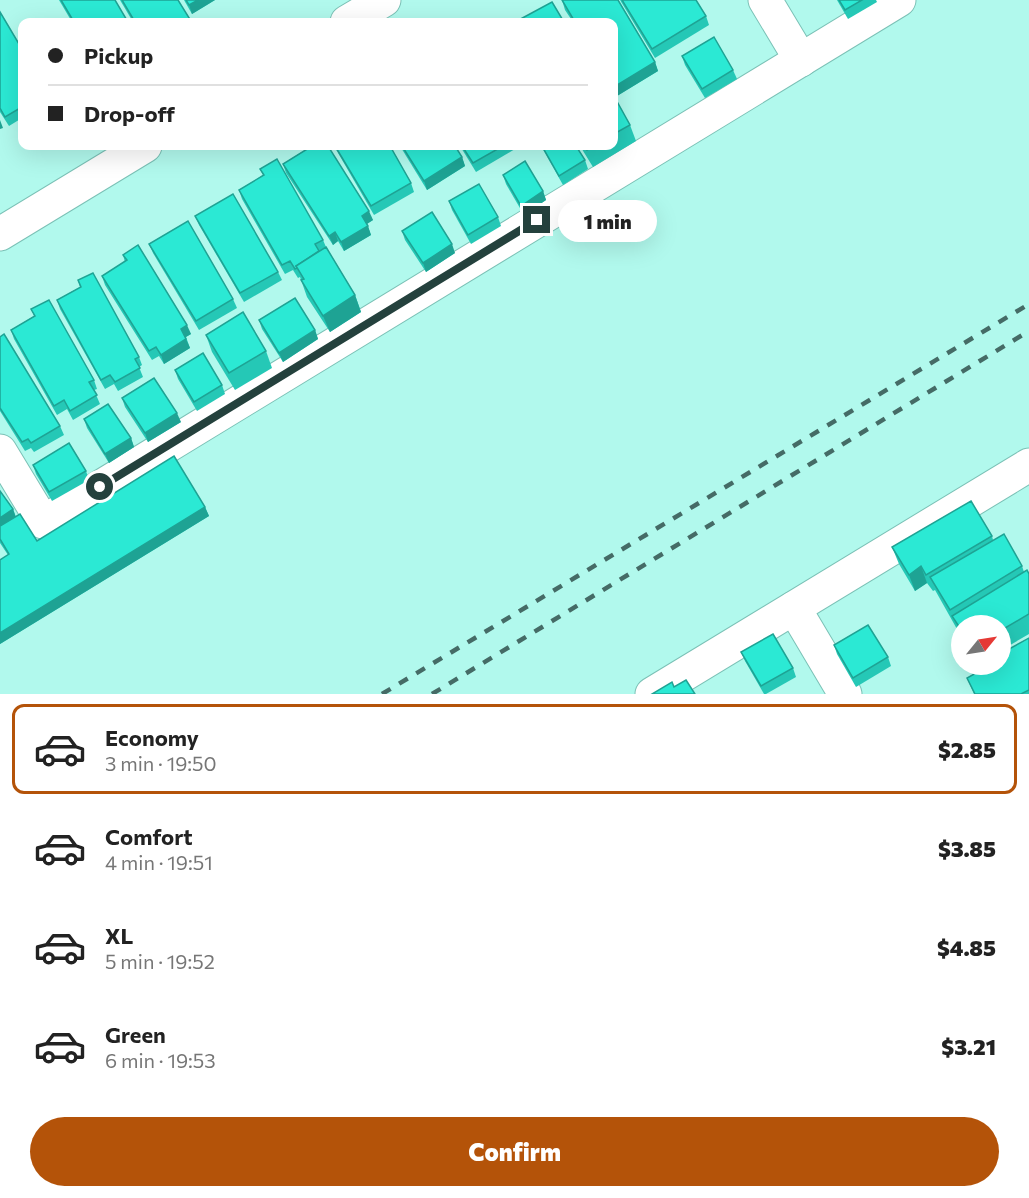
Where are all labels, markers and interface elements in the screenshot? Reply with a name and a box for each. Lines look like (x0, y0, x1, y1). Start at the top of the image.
text: Pickup (84, 42, 153, 69)
text: Drop-off (84, 100, 175, 127)
callout: 1 min (558, 199, 657, 241)
route end (523, 206, 550, 233)
text: 1 min (583, 209, 632, 233)
route start (86, 473, 113, 500)
north arrow (951, 615, 1011, 675)
map controls (951, 615, 1011, 675)
icon: car (33, 722, 87, 776)
text: Economy (105, 724, 199, 751)
text: $2.85 (938, 736, 996, 763)
text: 3 min · 19:50 (105, 751, 217, 775)
icon: car (33, 821, 87, 875)
text: Comfort (105, 823, 193, 850)
text: $3.85 (938, 835, 996, 862)
text: 4 min · 19:51 (105, 850, 213, 874)
icon: car (33, 920, 87, 974)
text: XL (105, 922, 133, 949)
text: $4.85 (937, 934, 996, 961)
text: 5 min · 19:52 (105, 949, 215, 973)
icon: car (33, 1019, 87, 1073)
text: Green (105, 1021, 166, 1048)
text: $3.21 (941, 1033, 996, 1060)
text: 6 min · 19:53 (105, 1048, 216, 1072)
button: Confirm (30, 1117, 999, 1186)

